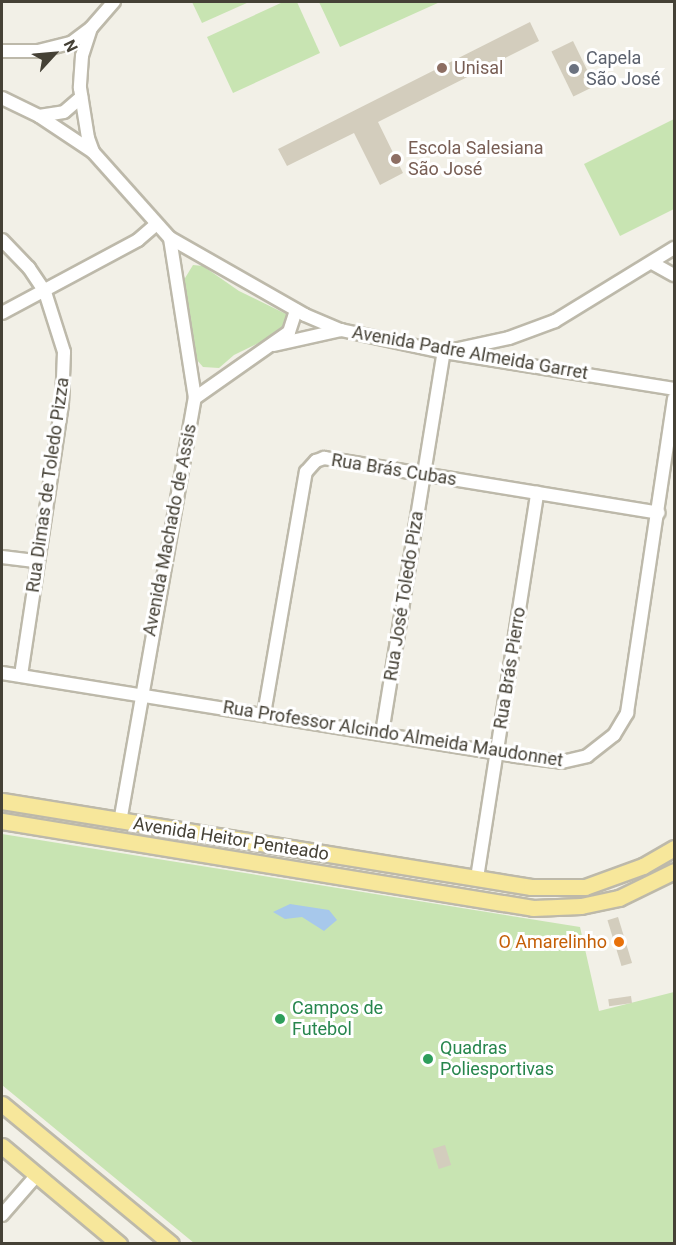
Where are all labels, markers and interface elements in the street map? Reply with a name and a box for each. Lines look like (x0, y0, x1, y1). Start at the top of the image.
north arrow (24, 24, 84, 84)
text: N (60, 37, 82, 55)
place label: Capela São José (586, 48, 660, 90)
place label: Unisal (454, 57, 503, 79)
marker: Unisal (435, 61, 449, 75)
marker: Capela São José (567, 62, 581, 76)
place label: Escola Salesiana São José (408, 138, 543, 180)
marker: Escola Salesiana São José (389, 152, 403, 166)
street label: Avenida Padre Almeida Garret (350, 322, 590, 384)
street label: Rua Dimas de Toledo Pizza (22, 376, 74, 594)
street label: Avenida Machado de Assis (139, 422, 201, 638)
street label: Rua Brás Cubas (330, 449, 458, 491)
street label: Rua José Toledo Piza (380, 509, 428, 683)
street label: Rua Brás Pierro (490, 605, 530, 731)
street label: Rua Professor Alcindo Almeida Maudonnet (221, 696, 565, 772)
street label: Avenida Heitor Penteado (132, 813, 330, 865)
place label: O Amarelinho (498, 931, 607, 953)
marker: O Amarelinho (612, 935, 626, 949)
place label: Campos de Futebol (292, 998, 383, 1040)
marker: Campos de Futebol (273, 1012, 287, 1026)
place label: Quadras Poliesportivas (440, 1038, 554, 1080)
marker: Quadras Poliesportivas (421, 1052, 435, 1066)

